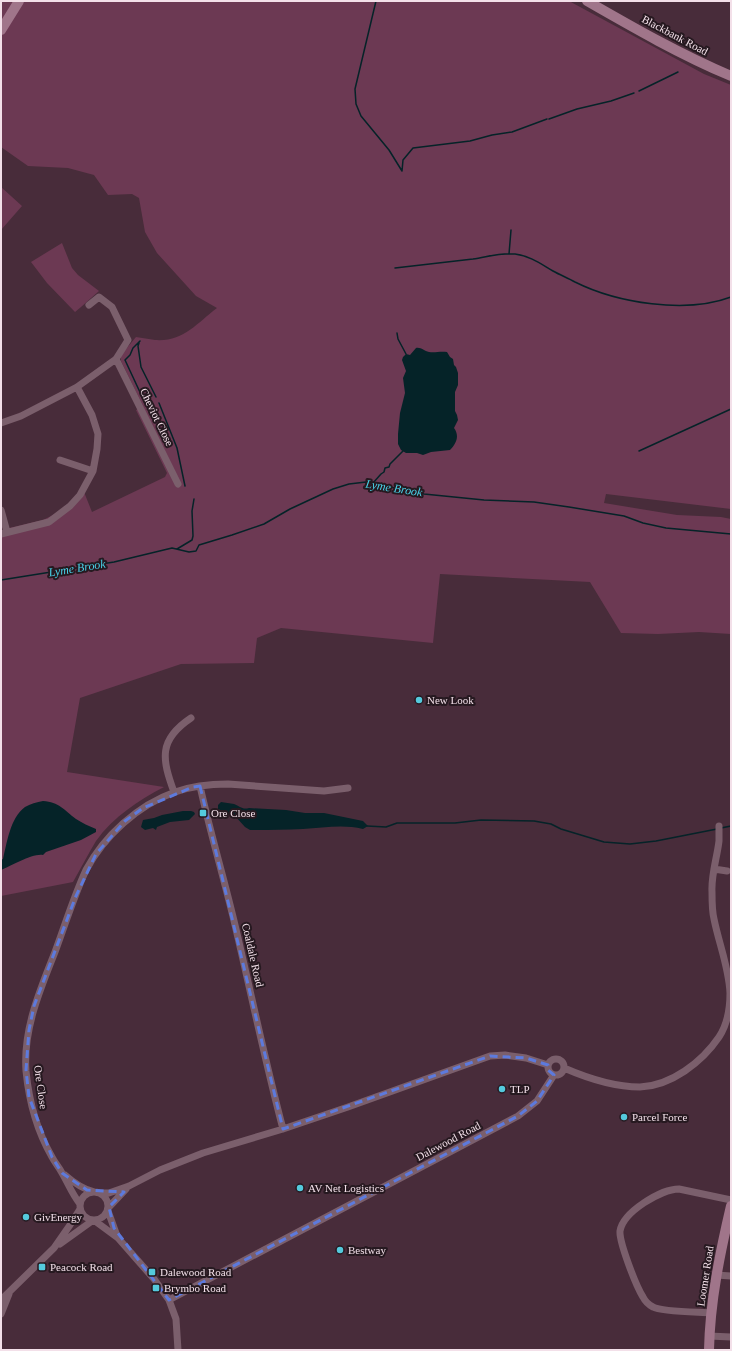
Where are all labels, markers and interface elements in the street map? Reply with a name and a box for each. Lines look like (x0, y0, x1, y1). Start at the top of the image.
street label: Blackbank Road (640, 13, 710, 58)
street label: Cheviot Close (138, 386, 176, 448)
water label: Lyme Brook (364, 476, 424, 500)
water label: Lyme Brook (47, 556, 107, 580)
place label: New Look (427, 694, 474, 706)
marker: New Look (414, 695, 424, 705)
place label: Ore Close (211, 807, 255, 819)
marker: Ore Close (198, 808, 208, 818)
street label: Coaldale Road (240, 922, 266, 989)
street label: Ore Close (32, 1064, 50, 1110)
place label: TLP (510, 1083, 530, 1095)
marker: TLP (497, 1084, 507, 1094)
place label: Parcel Force (632, 1111, 687, 1123)
marker: Parcel Force (619, 1112, 629, 1122)
street label: Dalewood Road (414, 1119, 483, 1163)
place label: AV Net Logistics (308, 1182, 384, 1194)
marker: AV Net Logistics (295, 1183, 305, 1193)
place label: GivEnergy (34, 1211, 83, 1223)
marker: GivEnergy (21, 1212, 31, 1222)
place label: Bestway (348, 1244, 386, 1256)
marker: Bestway (335, 1245, 345, 1255)
street label: Loomer Road (694, 1245, 716, 1307)
place label: Peacock Road (50, 1261, 113, 1273)
marker: Peacock Road (37, 1262, 47, 1272)
place label: Dalewood Road (160, 1266, 232, 1278)
marker: Dalewood Road (147, 1267, 157, 1277)
place label: Brymbo Road (164, 1282, 227, 1294)
marker: Brymbo Road (151, 1283, 161, 1293)

